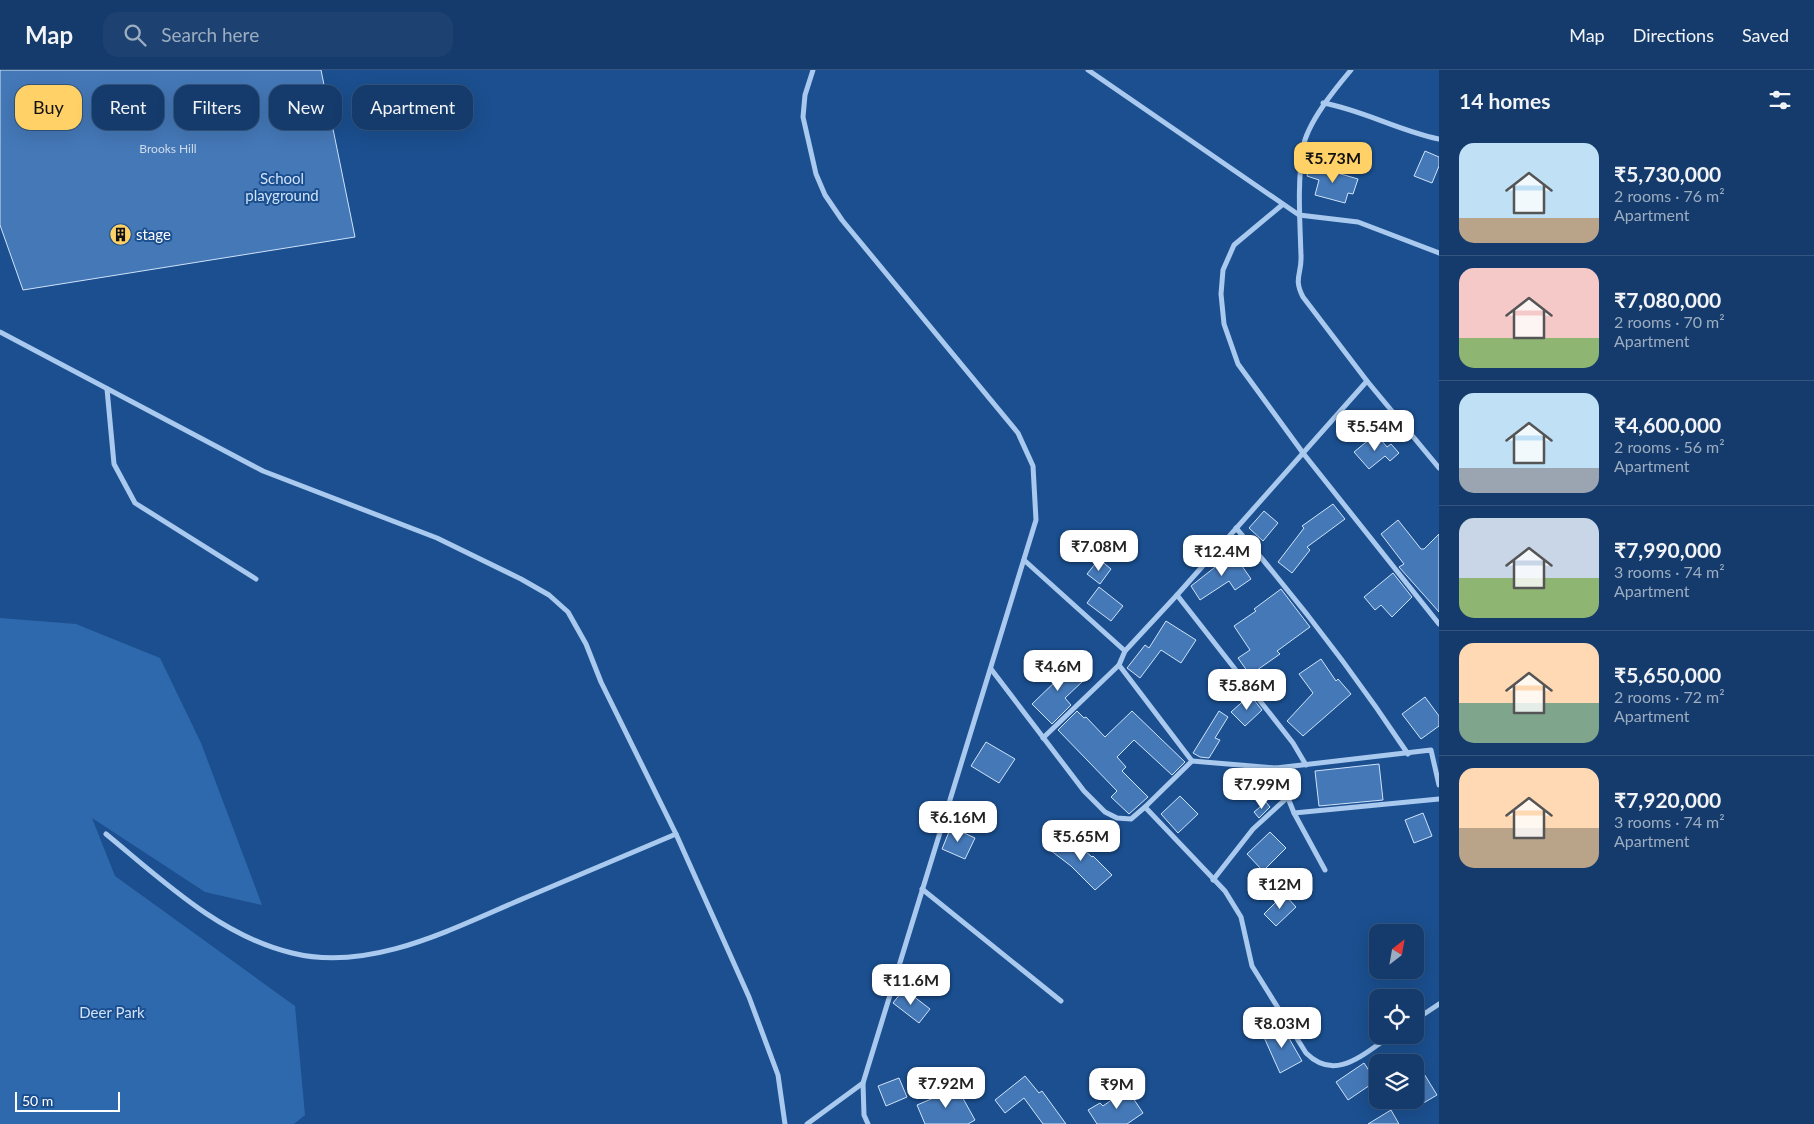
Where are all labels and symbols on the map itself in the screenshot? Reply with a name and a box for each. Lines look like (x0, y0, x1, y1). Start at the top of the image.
house number: Brooks Hill (139, 141, 197, 156)
pin: ₹5.73M (1292, 142, 1374, 184)
park label: School playground (245, 169, 319, 204)
building icon: stage (108, 222, 132, 246)
place label: stage (136, 225, 171, 243)
pin: ₹5.54M (1334, 410, 1416, 452)
pin: ₹7.08M (1058, 530, 1140, 572)
pin: ₹12.4M (1181, 534, 1263, 577)
pin: ₹4.6M (1023, 650, 1093, 692)
pin: ₹5.86M (1206, 668, 1288, 711)
pin: ₹7.99M (1221, 768, 1303, 810)
pin: ₹6.16M (917, 800, 999, 843)
pin: ₹5.65M (1040, 820, 1122, 862)
pin: ₹12M (1250, 868, 1310, 910)
north arrow (1369, 924, 1424, 979)
pin: ₹11.6M (870, 964, 952, 1006)
park label: Deer Park (79, 1003, 145, 1021)
pin: ₹8.03M (1241, 1006, 1323, 1049)
pin: ₹7.92M (905, 1066, 987, 1109)
pin: ₹9M (1093, 1068, 1141, 1110)
scale bar (15, 1089, 120, 1112)

